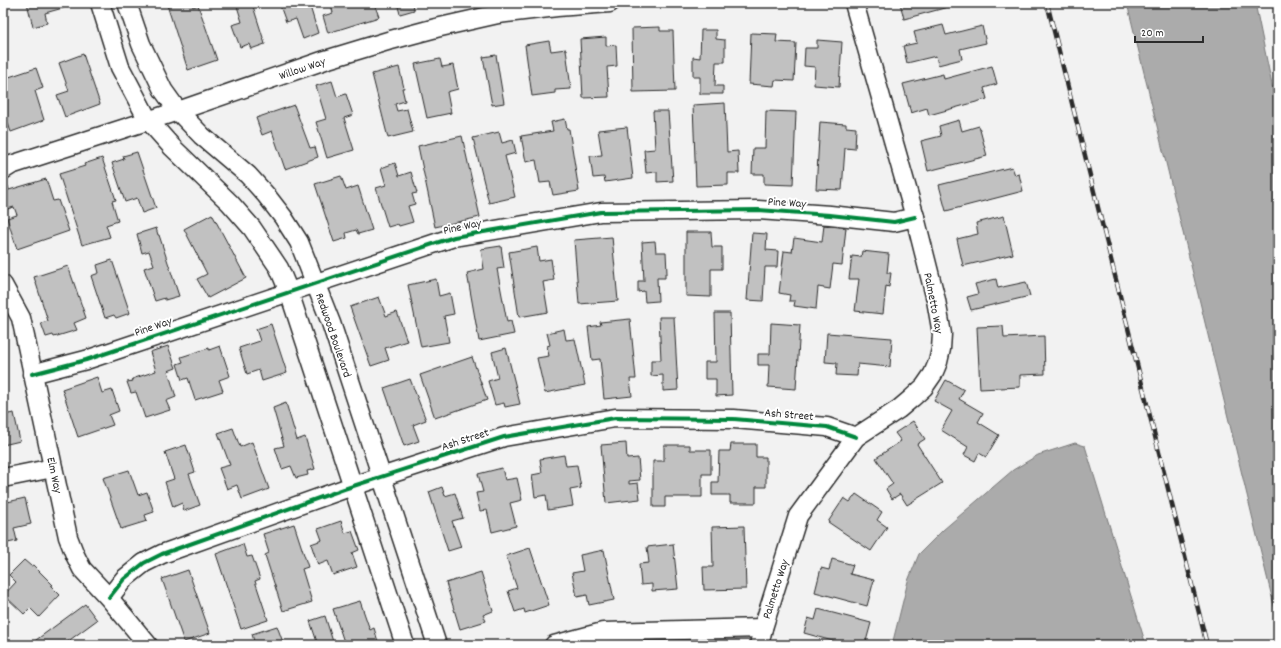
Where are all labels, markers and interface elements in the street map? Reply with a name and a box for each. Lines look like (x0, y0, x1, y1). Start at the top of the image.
scale bar (1135, 18, 1203, 44)
text: 20 m (1141, 25, 1164, 42)
street label: Willow Way (277, 53, 329, 85)
street label: Pine Way (767, 194, 808, 213)
street label: Pine Way (442, 215, 484, 240)
street label: Palmetto Way (918, 271, 947, 336)
street label: Redwood Boulevard (310, 291, 355, 380)
street label: Pine Way (132, 313, 176, 342)
street label: Ash Street (764, 405, 815, 426)
street label: Ash Street (440, 425, 492, 456)
street label: Elm Way (41, 456, 66, 496)
street label: Palmetto Way (759, 556, 794, 621)

